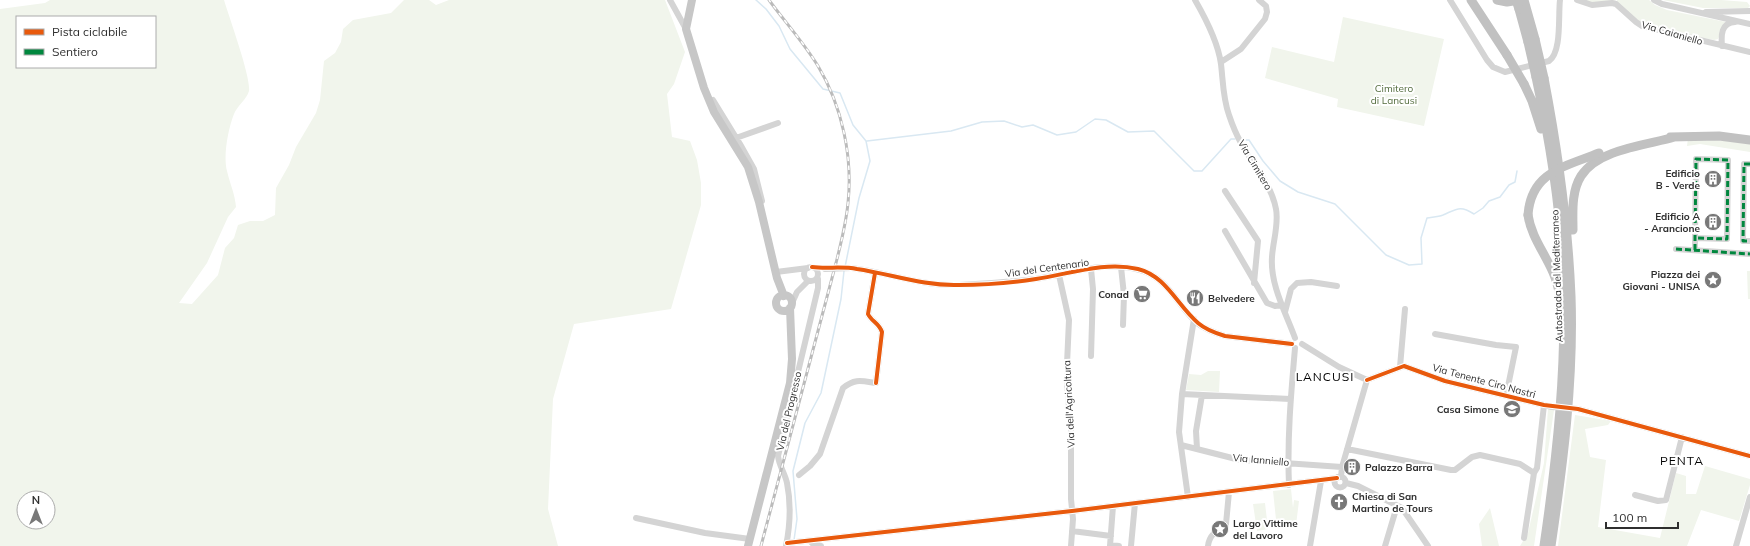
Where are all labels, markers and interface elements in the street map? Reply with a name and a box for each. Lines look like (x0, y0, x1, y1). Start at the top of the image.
legend (16, 16, 156, 68)
street label: Via Caianiello (1640, 18, 1704, 48)
text: Pista ciclabile (52, 24, 127, 39)
text: Sentiero (52, 44, 98, 59)
park label: Cimitero di Lancusi (1371, 82, 1417, 107)
street label: Via Cimitero (1235, 137, 1275, 193)
place label: Edificio B - Verde (1656, 167, 1701, 192)
building icon: Edificio B - Verde (1703, 169, 1723, 189)
street label: Autostrada del Mediterraneo (1548, 209, 1566, 343)
place label: Edificio A - Arancione (1644, 210, 1701, 235)
building icon: Edificio A - Arancione (1703, 212, 1723, 232)
street label: Via del Centenario (1004, 256, 1090, 280)
place label: Piazza dei Giovani - UNISA (1622, 268, 1700, 293)
place icon: Piazza dei Giovani - UNISA (1703, 270, 1723, 290)
supermarket icon: Conad (1132, 284, 1152, 304)
place label: Conad (1098, 288, 1129, 301)
restaurant icon: Belvedere (1185, 288, 1205, 308)
place label: Belvedere (1208, 292, 1255, 305)
street label: Via dell'Agricoltura (1060, 360, 1078, 448)
street label: Via Tenente Ciro Nastri (1431, 361, 1537, 401)
district label: LANCUSI (1296, 369, 1354, 384)
street label: Via del Progresso (774, 370, 804, 452)
school or university icon: Casa Simone (1502, 399, 1522, 419)
place label: Casa Simone (1437, 403, 1500, 416)
street label: Via Ianniello (1232, 451, 1290, 469)
district label: PENTA (1660, 453, 1704, 468)
building icon: Palazzo Barra (1342, 457, 1362, 477)
place label: Palazzo Barra (1365, 461, 1433, 474)
north arrow (16, 490, 56, 530)
place label: Chiesa di San Martino de Tours (1352, 490, 1433, 515)
church icon: Chiesa di San Martino de Tours (1329, 492, 1349, 512)
text: N (32, 493, 40, 507)
scale bar (1606, 504, 1678, 530)
text: 100 m (1612, 510, 1647, 525)
place label: Largo Vittime del Lavoro (1233, 517, 1298, 542)
place icon: Largo Vittime del Lavoro (1210, 519, 1230, 539)

